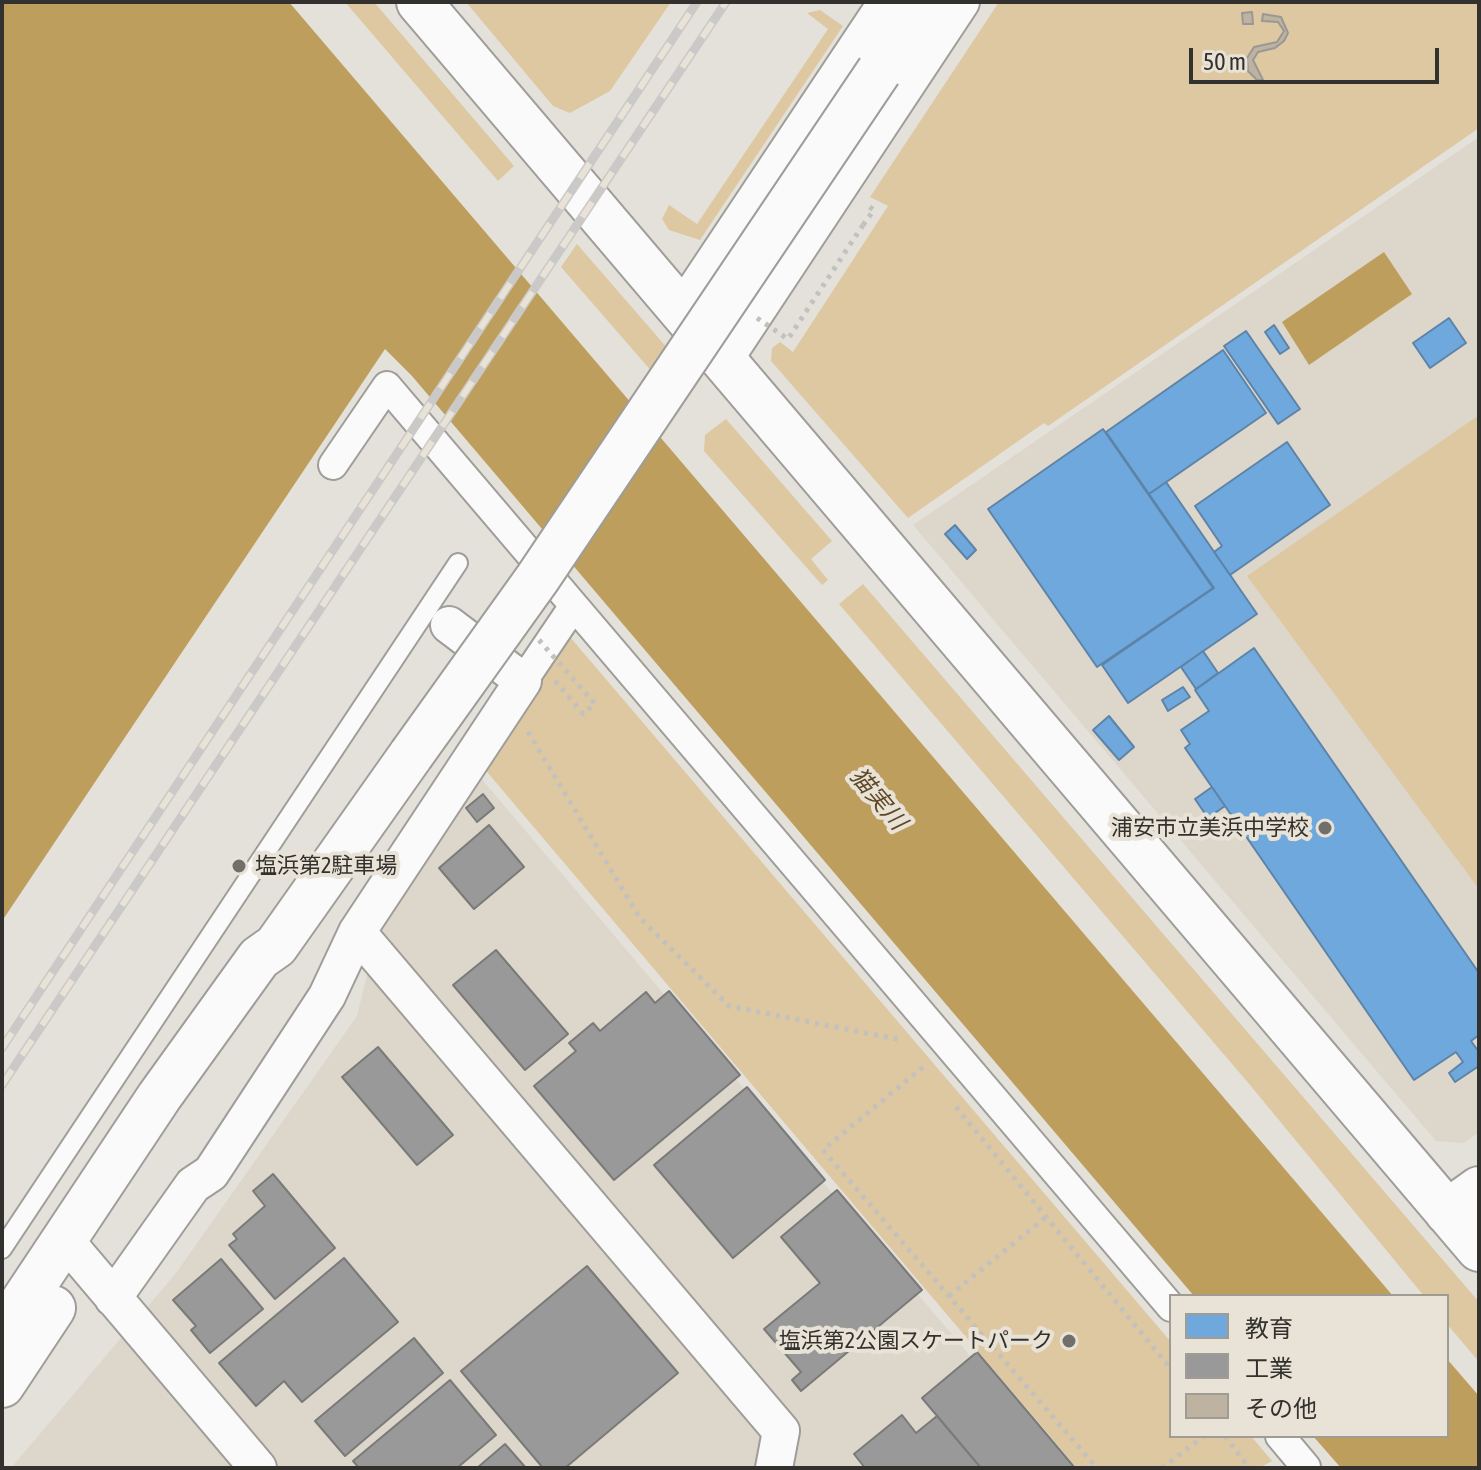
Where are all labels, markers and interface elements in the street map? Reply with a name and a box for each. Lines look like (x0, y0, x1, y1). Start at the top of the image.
scale bar (1193, 32, 1443, 82)
text: 50 m (1203, 48, 1246, 75)
water label: 猫実川 (844, 762, 912, 836)
place label: 浦安市立美浜中学校 (1111, 815, 1309, 841)
marker: 浦安市立美浜中学校 (1316, 819, 1334, 837)
place label: 塩浜第2駐車場 (255, 853, 397, 879)
marker: 塩浜第2駐車場 (230, 857, 248, 875)
legend (1169, 1294, 1449, 1438)
text: 教育 (1245, 1315, 1293, 1342)
place label: 塩浜第2公園スケートパーク (779, 1328, 1053, 1354)
marker: 塩浜第2公園スケートパーク (1060, 1332, 1078, 1350)
text: 工業 (1245, 1355, 1293, 1382)
text: その他 (1245, 1395, 1317, 1422)

